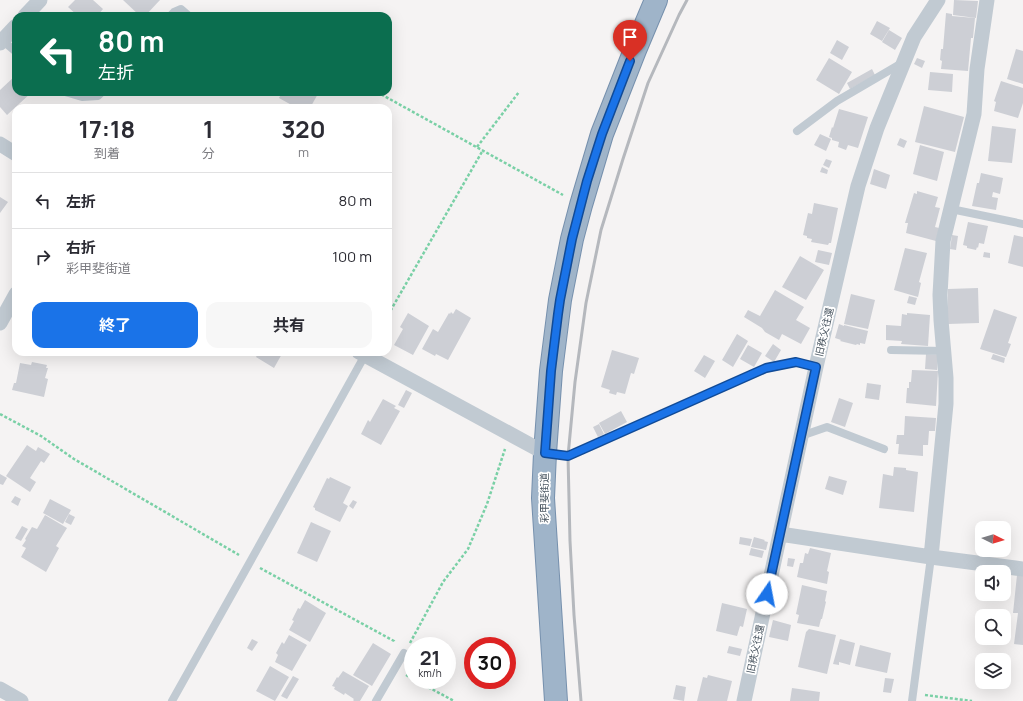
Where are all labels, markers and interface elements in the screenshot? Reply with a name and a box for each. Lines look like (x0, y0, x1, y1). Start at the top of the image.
pin (613, 20, 647, 61)
text: 80 m (98, 22, 164, 60)
icon: arrive (619, 26, 641, 48)
icon: left (32, 28, 84, 80)
text: 左折 (98, 60, 134, 84)
text: 17:18 (79, 112, 135, 145)
text: 1 (203, 112, 214, 145)
text: 320 (281, 112, 325, 145)
text: m (298, 143, 309, 161)
text: 到着 (94, 144, 120, 162)
text: 分 (202, 144, 215, 162)
icon: left (32, 190, 54, 212)
text: 80 m (338, 190, 372, 211)
text: 左折 (66, 191, 96, 212)
text: 右折 (66, 237, 96, 258)
icon: right (32, 246, 54, 268)
text: 100 m (332, 246, 372, 267)
text: 彩甲斐街道 (66, 259, 131, 277)
button: 終了 (32, 302, 198, 348)
button: 共有 (206, 302, 372, 348)
street label: 旧秩父往還 (812, 306, 836, 358)
street label: 彩甲斐街道 (537, 473, 551, 523)
north arrow (975, 521, 1011, 557)
map controls (975, 521, 1011, 689)
button: sound (975, 565, 1011, 601)
position arrow (746, 573, 788, 615)
button: search (975, 609, 1011, 645)
street label: 旧秩父往還 (743, 623, 767, 675)
speed limit sign: 30 (464, 637, 516, 689)
text: 21 (420, 644, 440, 671)
button: layers (975, 653, 1011, 689)
text: km/h (418, 666, 442, 680)

